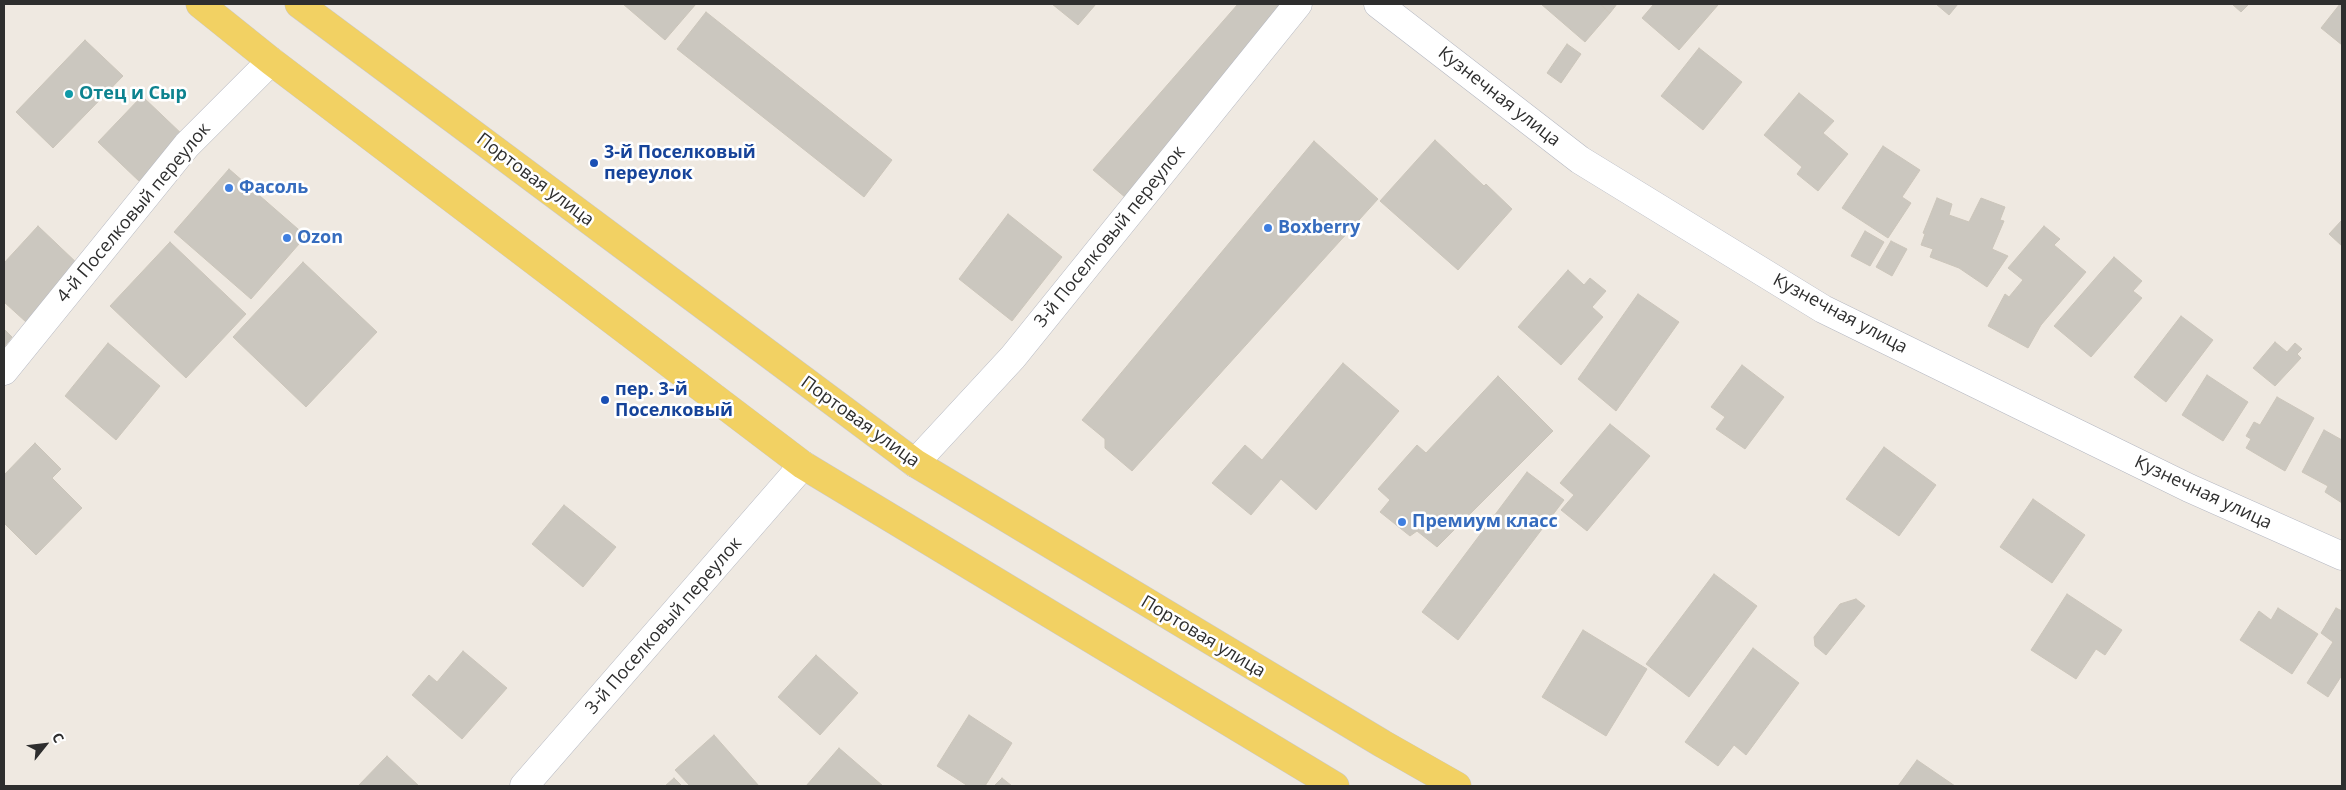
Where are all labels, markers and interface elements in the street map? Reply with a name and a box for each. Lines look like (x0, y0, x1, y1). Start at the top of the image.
street label: Кузнечная улица (1434, 43, 1564, 151)
place label: Отец и Сыр (79, 83, 187, 105)
marker: Отец и Сыр (63, 88, 75, 100)
street label: 4-й Поселковый переулок (53, 119, 215, 307)
street label: Портовая улица (472, 129, 598, 231)
place label: 3-й Поселковый переулок (604, 142, 756, 184)
street label: 3-й Поселковый переулок (1030, 142, 1190, 332)
marker: 3-й Поселковый переулок (588, 157, 600, 169)
place label: Фасоль (239, 177, 308, 199)
marker: Фасоль (223, 182, 235, 194)
place label: Boxberry (1278, 217, 1360, 239)
marker: Boxberry (1262, 222, 1274, 234)
place label: Ozon (297, 227, 343, 249)
marker: Ozon (281, 232, 293, 244)
street label: Кузнечная улица (1769, 269, 1911, 359)
street label: Портовая улица (797, 372, 923, 472)
place label: пер. 3-й Поселковый (615, 379, 733, 422)
marker: пер. 3-й Поселковый (599, 394, 611, 406)
street label: Кузнечная улица (2131, 452, 2275, 534)
place label: Премиум класс (1412, 511, 1558, 533)
marker: Премиум класс (1396, 516, 1408, 528)
street label: 3-й Поселковый переулок (581, 533, 747, 719)
street label: Портовая улица (1137, 591, 1269, 683)
north arrow (20, 720, 70, 770)
text: С (48, 729, 69, 746)

